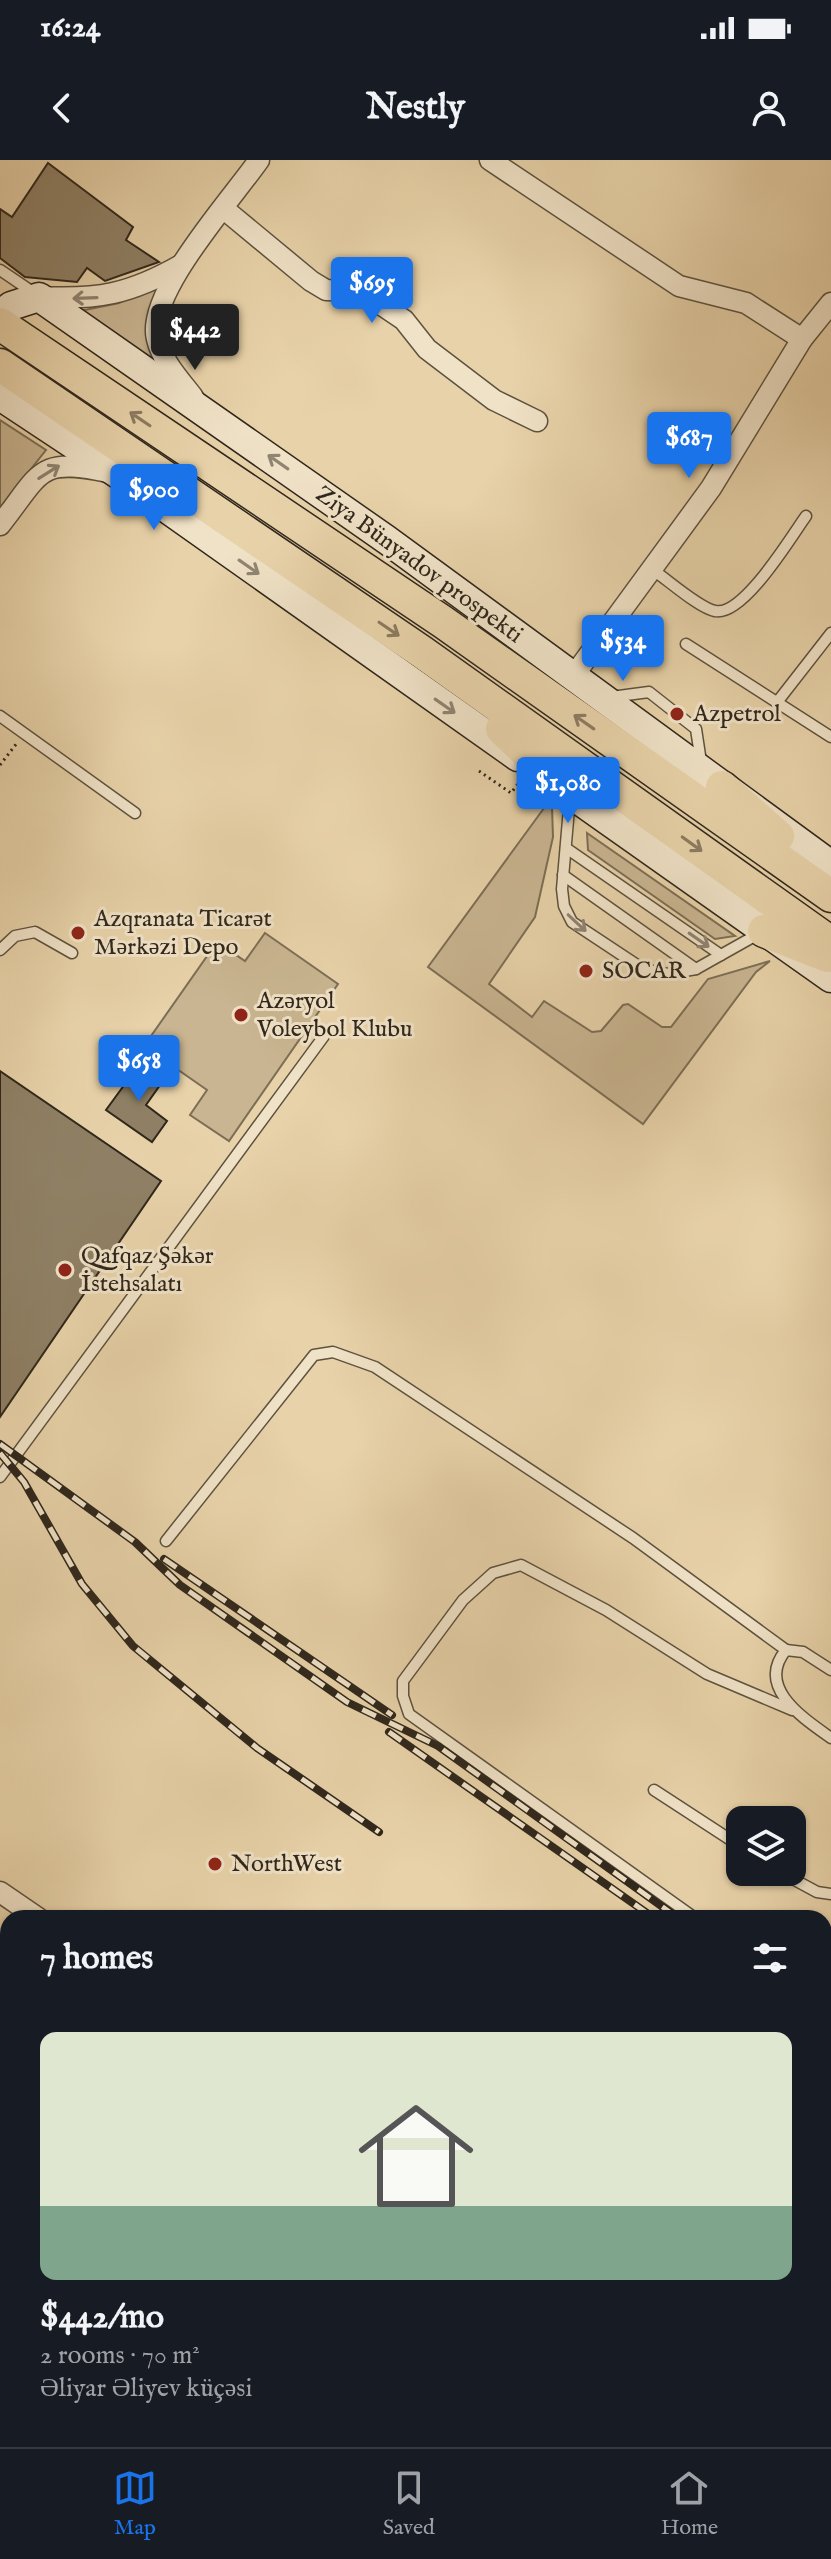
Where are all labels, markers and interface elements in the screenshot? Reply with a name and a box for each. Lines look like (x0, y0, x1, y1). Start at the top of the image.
text: 16:24 (40, 9, 101, 47)
text: Nestly (366, 85, 465, 131)
icon: back (40, 86, 84, 130)
icon: person (747, 86, 791, 130)
pin: $695 (325, 257, 419, 325)
text: $695 (349, 266, 395, 299)
one-way arrow (73, 291, 99, 306)
pin: $442 (148, 304, 242, 372)
text: $442 (169, 313, 221, 346)
one-way arrow (130, 410, 152, 427)
pin: $687 (642, 412, 736, 480)
text: $687 (665, 421, 713, 454)
one-way arrow (268, 454, 290, 470)
one-way arrow (37, 464, 59, 480)
pin: $900 (107, 464, 201, 532)
text: $900 (128, 473, 180, 506)
street label: Ziya Bünyadov prospekti (309, 479, 529, 651)
one-way arrow (238, 558, 259, 575)
pin: $534 (576, 615, 670, 683)
one-way arrow (377, 621, 399, 637)
text: $534 (600, 624, 646, 657)
one-way arrow (433, 698, 455, 714)
place label: Azpetrol (692, 699, 781, 730)
marker: Azpetrol (668, 705, 686, 723)
one-way arrow (574, 714, 596, 730)
pin: $1,080 (503, 757, 633, 825)
text: $1,080 (535, 766, 601, 799)
one-way arrow (680, 836, 702, 852)
place label: Azqranata Ticarət Mərkəzi Depo (93, 904, 272, 963)
one-way arrow (566, 913, 587, 932)
marker: Azqranata Ticarət Mərkəzi Depo (69, 924, 87, 942)
one-way arrow (687, 932, 709, 948)
place label: SOCAR (602, 956, 686, 987)
marker: SOCAR (577, 962, 595, 980)
place label: Azəryol Voleybol Klubu (256, 986, 412, 1045)
marker: Azəryol Voleybol Klubu (232, 1006, 250, 1024)
pin: $658 (92, 1035, 186, 1103)
text: $658 (117, 1044, 161, 1077)
place label: Qafqaz Şəkər İstehsalatı (81, 1241, 214, 1300)
marker: Qafqaz Şəkər İstehsalatı (56, 1261, 74, 1279)
map controls (726, 1806, 806, 1886)
button: layers (726, 1806, 806, 1886)
place label: NorthWest (231, 1849, 342, 1880)
marker: NorthWest (206, 1855, 224, 1873)
icon: filters (748, 1936, 792, 1980)
text: 7 homes (40, 1937, 153, 1980)
icon: home (344, 2084, 488, 2228)
text: $442/mo (40, 2296, 164, 2339)
text: 2 rooms · 70 m² (40, 2339, 200, 2372)
text: Əliyar Əliyev küçəsi (40, 2372, 252, 2405)
tab: Map (113, 2466, 157, 2542)
tab: Saved (383, 2466, 435, 2542)
tab: Home (661, 2466, 718, 2542)

